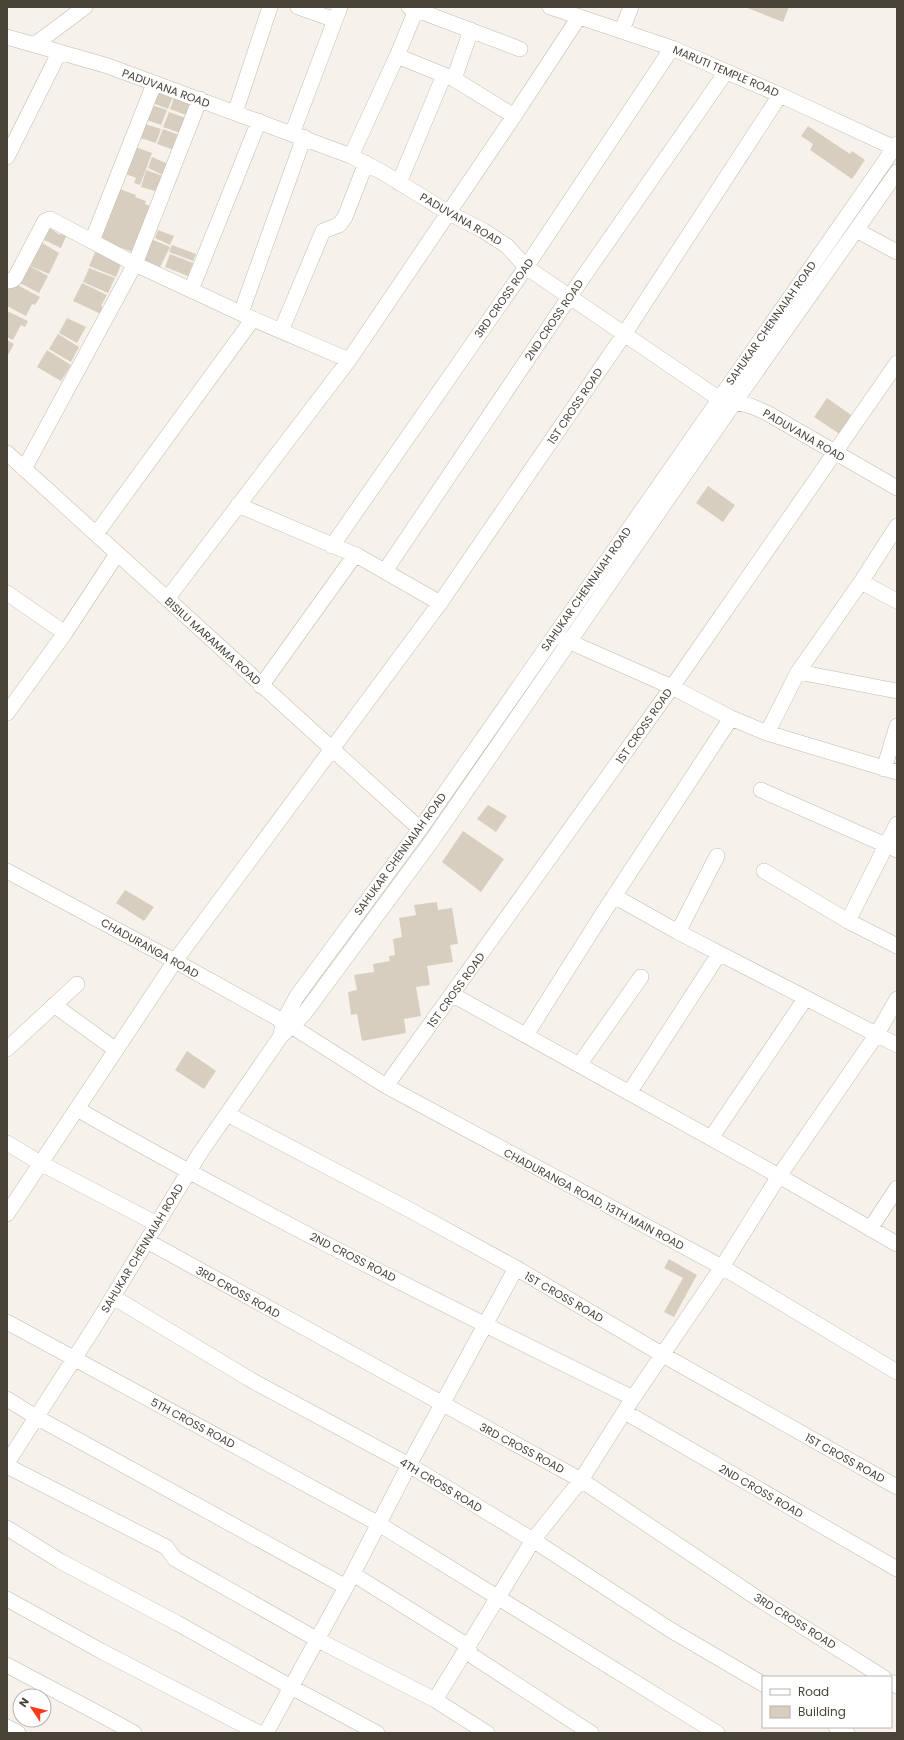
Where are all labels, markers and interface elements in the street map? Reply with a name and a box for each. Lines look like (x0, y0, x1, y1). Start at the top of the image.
street label: MARUTI TEMPLE ROAD (670, 41, 782, 101)
street label: PADUVANA ROAD (120, 65, 212, 111)
street label: PADUVANA ROAD (417, 189, 505, 249)
street label: 3RD CROSS ROAD (470, 255, 538, 341)
street label: SAHUKAR CHENNAIAH ROAD (722, 257, 820, 388)
street label: 2ND CROSS ROAD (521, 276, 587, 364)
street label: 1ST CROSS ROAD (543, 364, 607, 447)
street label: PADUVANA ROAD (760, 405, 848, 465)
street label: SAHUKAR CHENNAIAH ROAD (537, 523, 635, 654)
street label: BISILU MARAMMA ROAD (161, 593, 265, 689)
street label: 1ST CROSS ROAD (612, 685, 676, 767)
street label: SAHUKAR CHENNAIAH ROAD (350, 789, 450, 919)
street label: CHADURANGA ROAD (98, 914, 202, 982)
street label: 1ST CROSS ROAD (423, 949, 489, 1031)
street label: CHADURANGA ROAD, 13TH MAIN ROAD (501, 1144, 687, 1254)
street label: SAHUKAR CHENNAIAH ROAD (97, 1180, 187, 1316)
street label: 2ND CROSS ROAD (307, 1228, 399, 1286)
street label: 3RD CROSS ROAD (193, 1262, 283, 1322)
street label: 1ST CROSS ROAD (521, 1268, 607, 1326)
street label: 5TH CROSS ROAD (148, 1394, 238, 1452)
street label: 3RD CROSS ROAD (477, 1419, 567, 1477)
street label: 1ST CROSS ROAD (802, 1429, 888, 1487)
street label: 4TH CROSS ROAD (397, 1454, 485, 1516)
street label: 2ND CROSS ROAD (716, 1460, 806, 1522)
street label: 3RD CROSS ROAD (751, 1589, 839, 1653)
legend (762, 1676, 892, 1728)
text: Road (798, 1683, 829, 1700)
north arrow (12, 1688, 52, 1728)
text: N (15, 1694, 33, 1710)
text: Building (798, 1703, 846, 1720)

